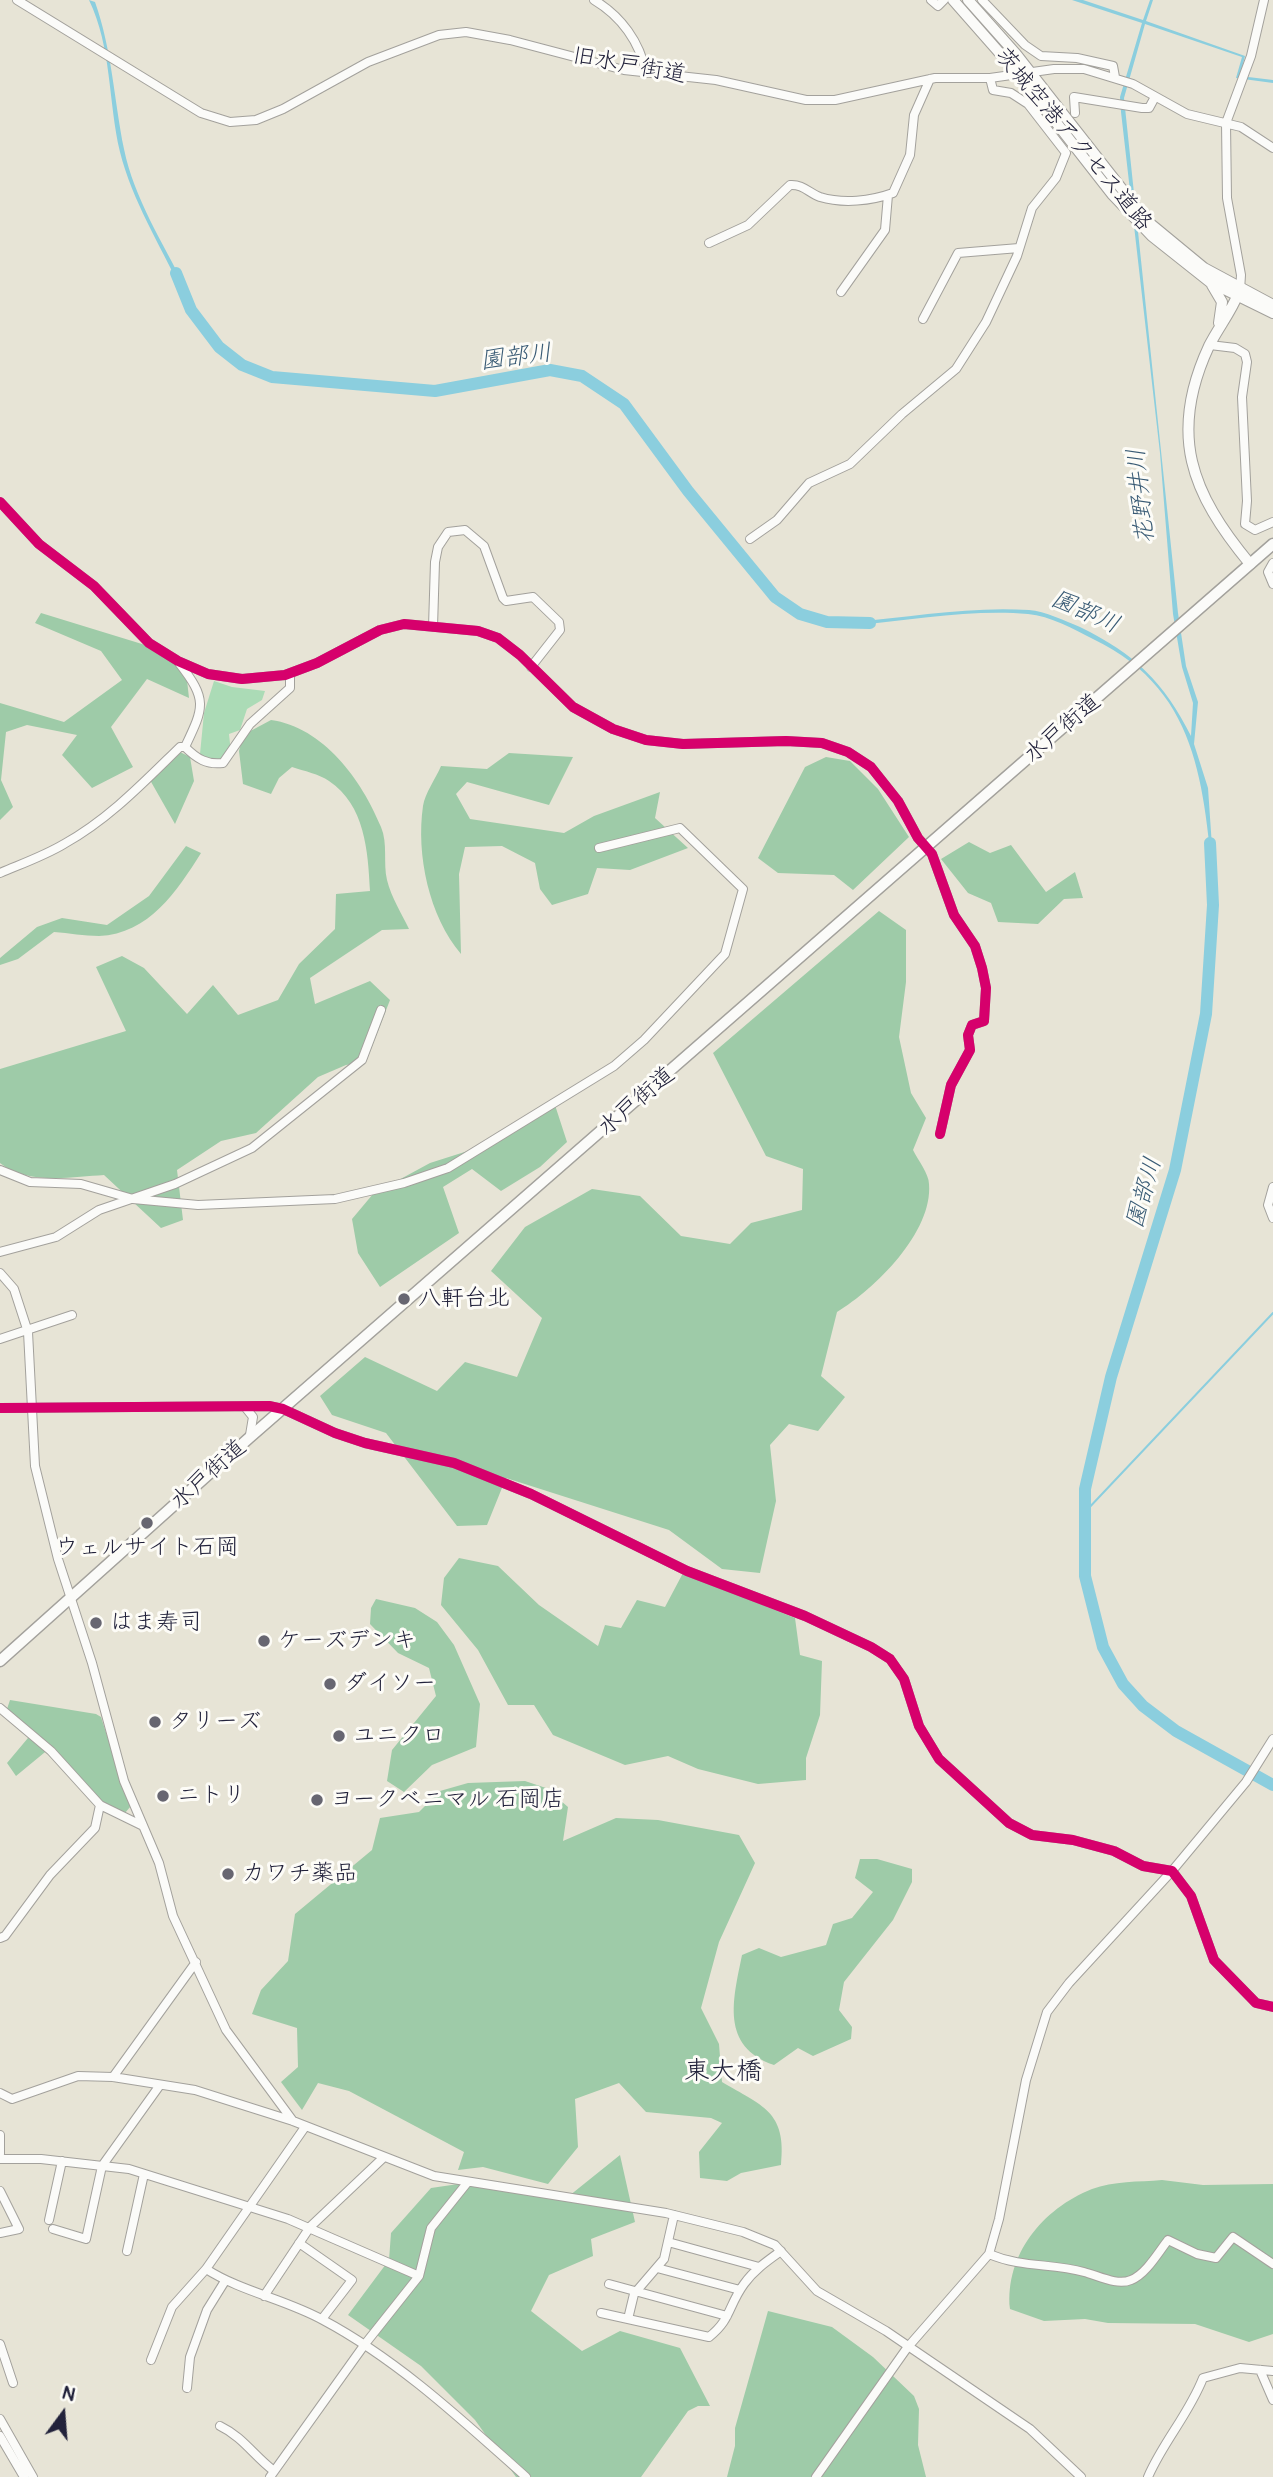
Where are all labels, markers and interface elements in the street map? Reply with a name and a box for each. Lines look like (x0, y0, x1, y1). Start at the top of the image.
street label: 旧水戸街道 (570, 42, 688, 90)
street label: 茨城空港アクセス道路 (989, 43, 1157, 237)
water label: 園部川 (479, 339, 553, 377)
water label: 花野井川 (1123, 447, 1161, 545)
water label: 園部川 (1046, 585, 1124, 641)
street label: 水戸街道 (1019, 688, 1107, 770)
street label: 水戸街道 (593, 1061, 681, 1143)
water label: 園部川 (1121, 1154, 1169, 1232)
place label: 八軒台北 (418, 1285, 510, 1313)
marker: 八軒台北 (396, 1291, 412, 1307)
street label: 水戸街道 (166, 1434, 252, 1516)
marker: ウェルサイト石岡 (139, 1515, 155, 1531)
place label: ウェルサイト石岡 (55, 1534, 239, 1562)
place label: はま寿司 (110, 1609, 202, 1637)
marker: はま寿司 (88, 1615, 104, 1631)
place label: ケーズデンキ (278, 1627, 416, 1655)
marker: ケーズデンキ (256, 1633, 272, 1649)
place label: ダイソー (344, 1670, 436, 1698)
marker: ダイソー (322, 1676, 338, 1692)
place label: タリーズ (169, 1708, 261, 1736)
marker: タリーズ (147, 1714, 163, 1730)
place label: ユニクロ (353, 1722, 445, 1750)
marker: ユニクロ (331, 1728, 347, 1744)
place label: ニトリ (177, 1782, 246, 1810)
place label: ヨークベニマル 石岡店 (331, 1786, 565, 1814)
marker: ニトリ (155, 1788, 171, 1804)
marker: ヨークベニマル 石岡店 (309, 1792, 325, 1808)
place label: カワチ薬品 (242, 1860, 357, 1888)
marker: カワチ薬品 (220, 1866, 236, 1882)
district label: 東大橋 (684, 2056, 762, 2088)
north arrow (28, 2379, 98, 2449)
text: N (59, 2381, 78, 2407)

